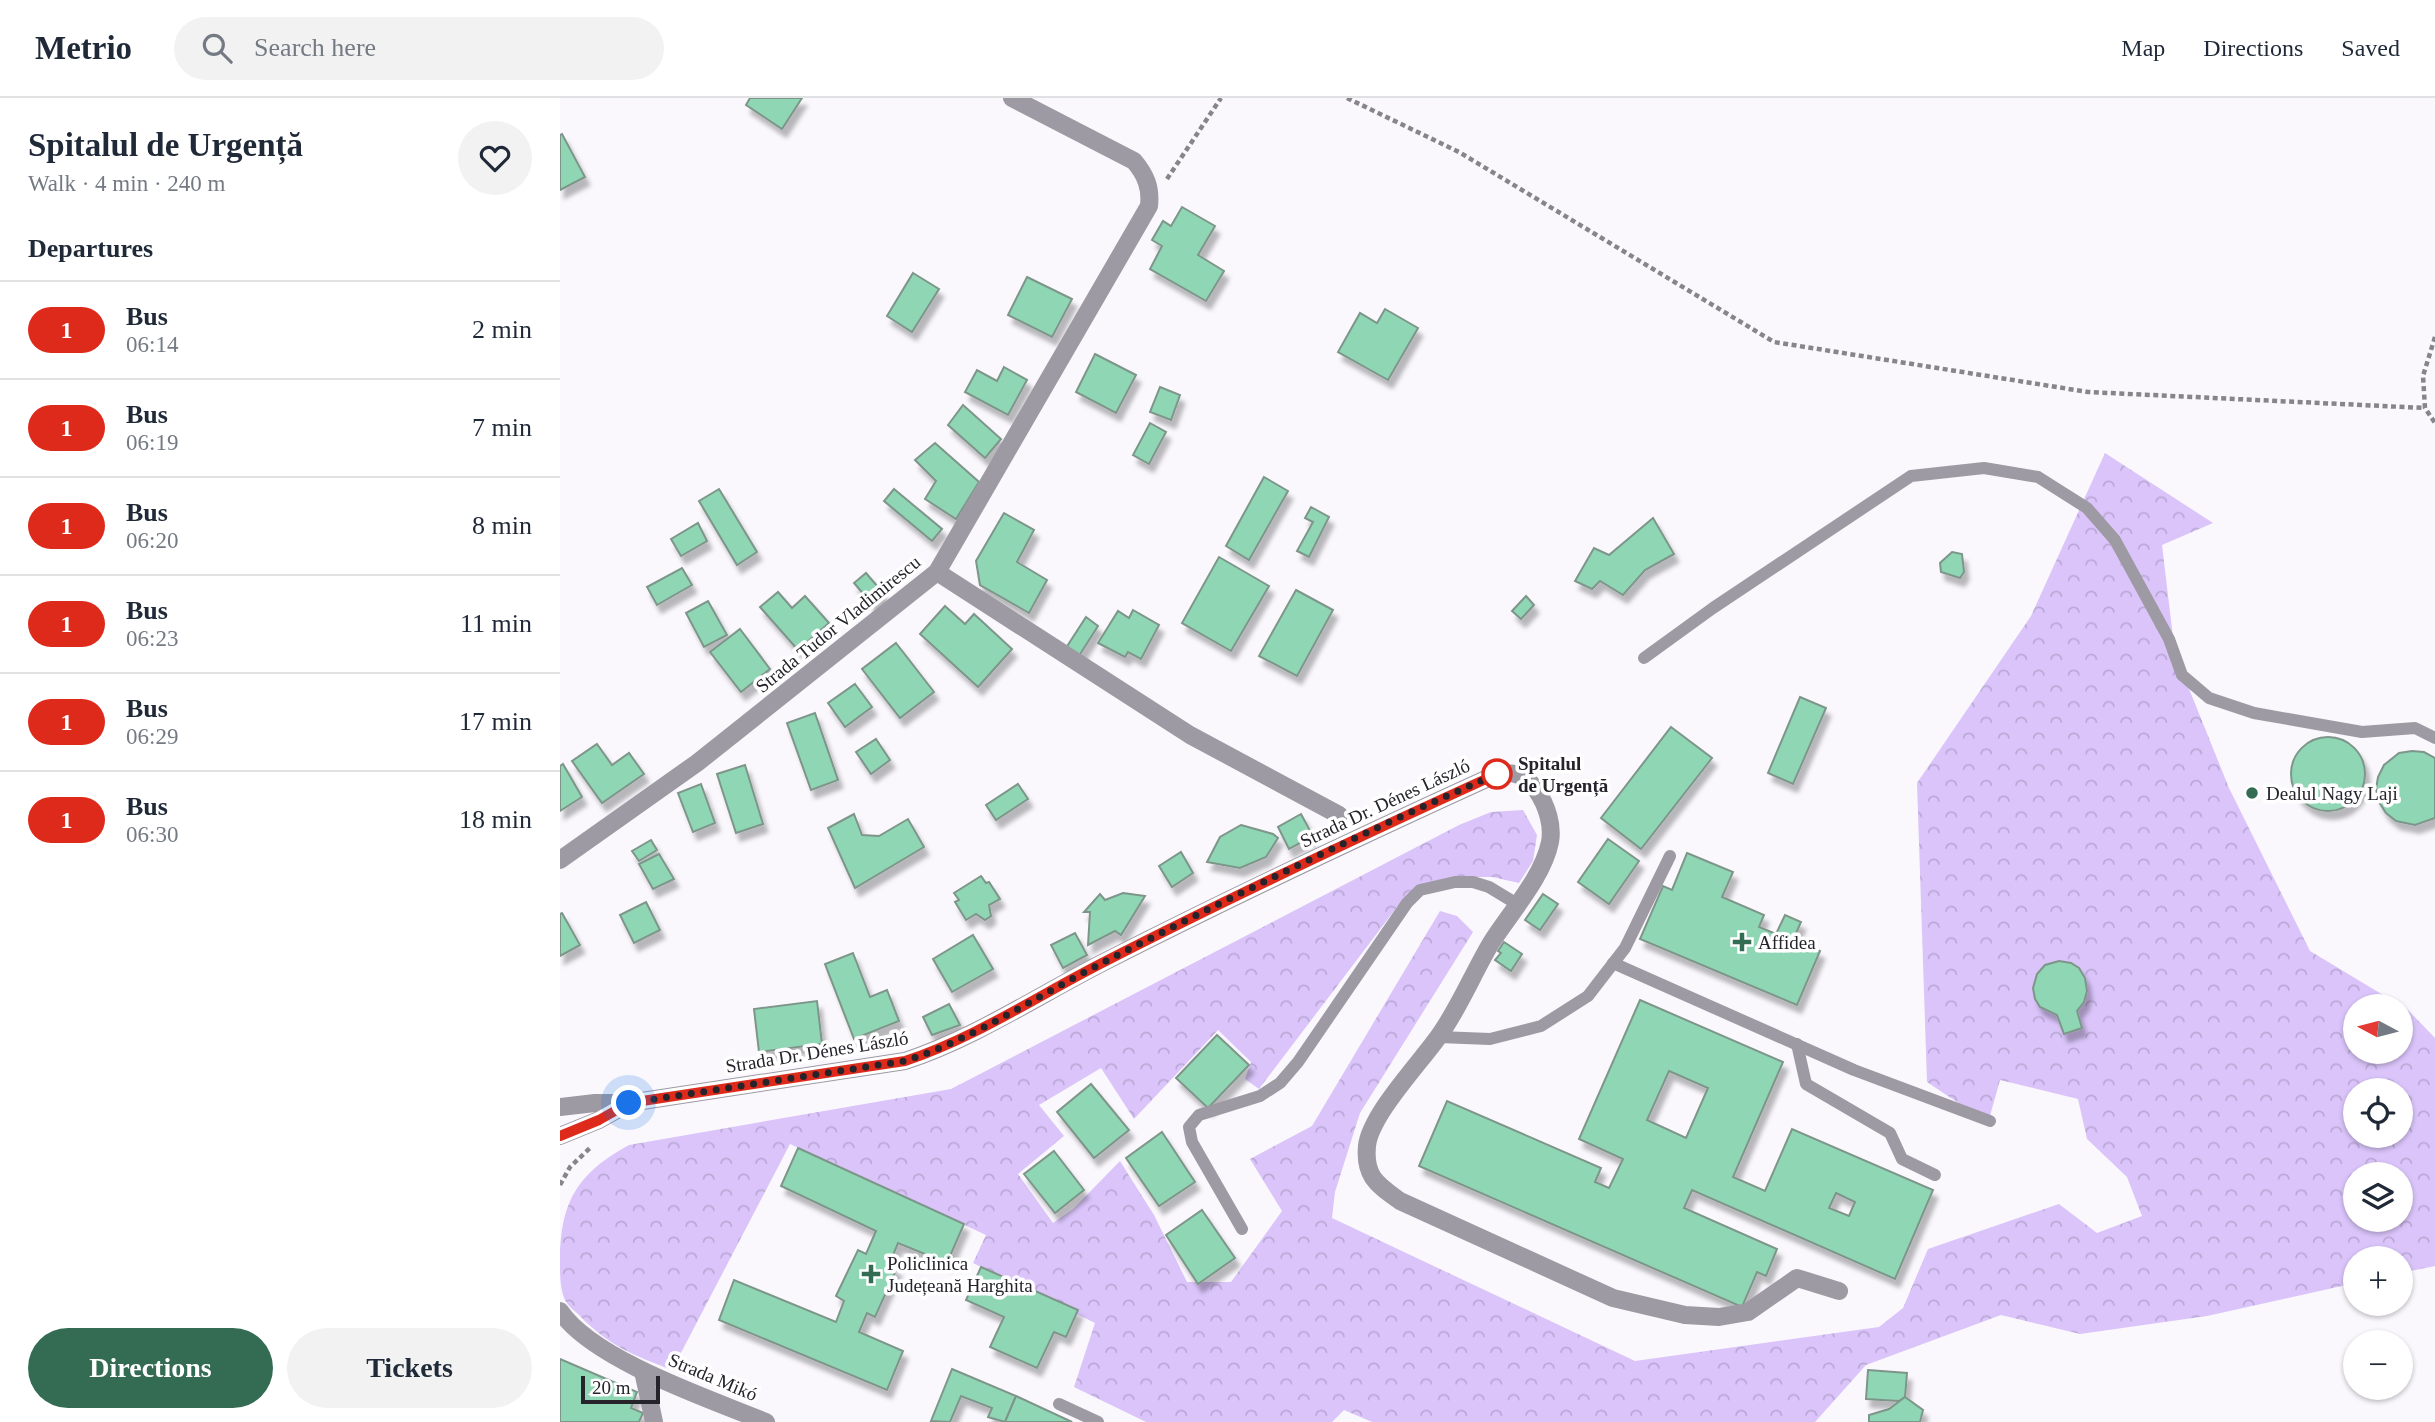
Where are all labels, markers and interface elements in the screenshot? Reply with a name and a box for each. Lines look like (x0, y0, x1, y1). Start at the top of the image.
search box (174, 17, 664, 80)
icon: search (198, 29, 236, 67)
text: Metrio (35, 30, 132, 66)
text: Search here (254, 33, 376, 62)
text: Map (2121, 35, 2165, 61)
text: Directions (2203, 35, 2303, 61)
text: Saved (2341, 35, 2400, 61)
button: heart (458, 121, 532, 195)
text: Spitalul de Urgență (28, 127, 303, 163)
text: Walk · 4 min · 240 m (28, 171, 225, 196)
text: Departures (28, 234, 153, 263)
text: Bus (126, 302, 168, 331)
text: 2 min (472, 315, 532, 344)
text: 1 (61, 317, 73, 343)
text: 06:14 (126, 332, 178, 357)
text: Bus (126, 400, 168, 429)
text: 7 min (472, 413, 532, 442)
text: 1 (61, 415, 73, 441)
text: 06:19 (126, 430, 178, 455)
text: Bus (126, 498, 168, 527)
text: 8 min (472, 511, 532, 540)
text: 1 (61, 513, 73, 539)
text: 06:20 (126, 528, 178, 553)
street label: Strada Tudor Vladimirescu (752, 551, 925, 697)
text: Bus (126, 596, 168, 625)
text: 11 min (460, 609, 532, 638)
text: 1 (61, 611, 73, 637)
text: 06:23 (126, 626, 178, 651)
text: Bus (126, 694, 168, 723)
text: 17 min (459, 707, 532, 736)
text: 1 (61, 709, 73, 735)
text: 06:29 (126, 724, 178, 749)
place label: Spitalul de Urgență (1518, 753, 1609, 797)
street label: Strada Dr. Dénes László (1297, 754, 1473, 852)
marker: Spitalul de Urgență (1482, 759, 1512, 789)
place label: Dealul Nagy Laji (2266, 783, 2398, 804)
marker: Dealul Nagy Laji (2244, 785, 2260, 801)
text: Bus (126, 792, 168, 821)
text: 18 min (459, 805, 532, 834)
text: 1 (61, 807, 73, 833)
text: 06:30 (126, 822, 178, 847)
marker: Affidea (1732, 932, 1752, 952)
place label: Affidea (1758, 932, 1816, 953)
north arrow (2343, 994, 2413, 1064)
map controls (2343, 994, 2413, 1400)
street label: Strada Dr. Dénes László (724, 1027, 910, 1077)
button: locate (2343, 1078, 2413, 1148)
your location (611, 1085, 646, 1120)
button: layers (2343, 1162, 2413, 1232)
button: + (2343, 1246, 2413, 1316)
place label: Policlinica Județeană Harghita (887, 1253, 1033, 1296)
marker: Policlinica Județeană Harghita (861, 1264, 881, 1284)
button: Directions (28, 1328, 273, 1408)
button: Tickets (287, 1328, 532, 1408)
button: − (2343, 1330, 2413, 1400)
street label: Strada Mikó (665, 1349, 761, 1405)
scale bar (581, 1373, 660, 1405)
text: 20 m (592, 1377, 631, 1398)

